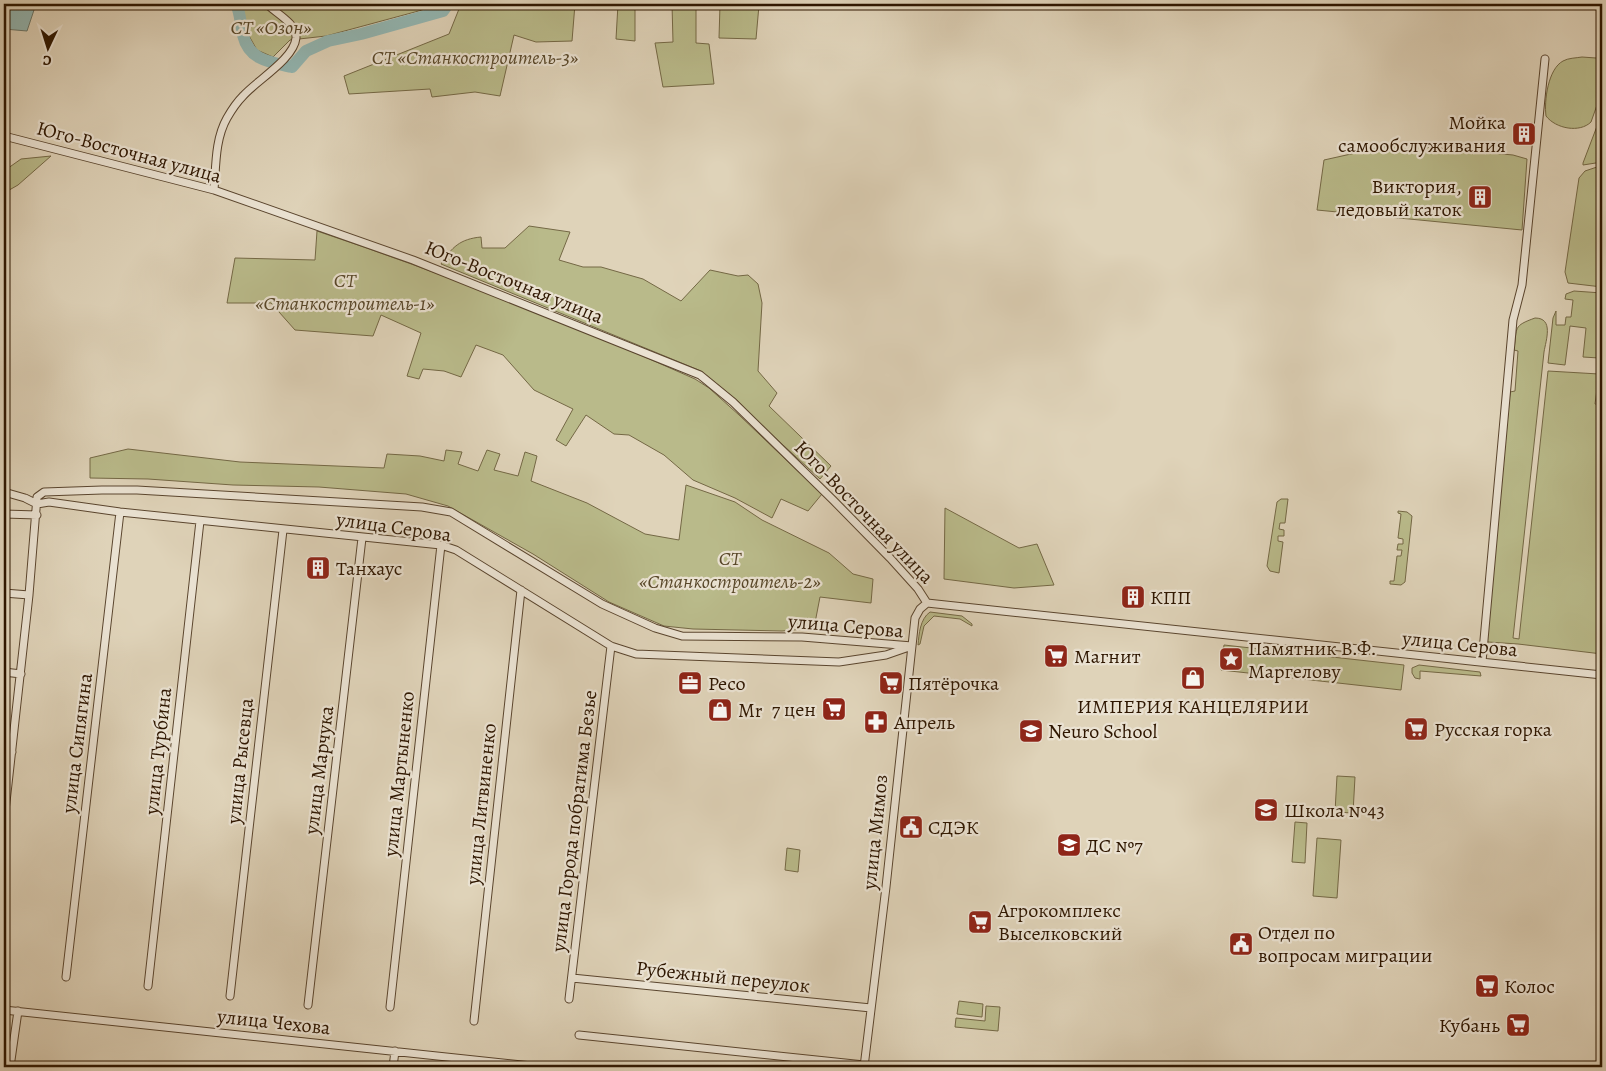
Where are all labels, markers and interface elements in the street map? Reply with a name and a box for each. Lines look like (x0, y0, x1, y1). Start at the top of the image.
park label: СТ «Озон» (230, 14, 312, 41)
north arrow (22, 22, 72, 72)
park label: СТ «Станкостроитель-3» (372, 44, 578, 71)
text: С (42, 51, 52, 70)
place label: Мойка самообслуживания (1338, 109, 1507, 159)
street label: Юго-Восточная улица (34, 114, 225, 190)
building icon: Мойка самообслуживания (1511, 121, 1537, 147)
place label: Виктория, ледовый каток (1336, 173, 1462, 223)
building icon: Виктория, ледовый каток (1467, 184, 1493, 210)
street label: Юго-Восточная улица (421, 234, 608, 330)
park label: СТ «Станкостроитель-1» (255, 267, 435, 317)
street label: Юго-Восточная улица (788, 434, 940, 590)
street label: улица Серова (334, 505, 454, 549)
park label: СТ «Станкостроитель-2» (639, 545, 821, 595)
building icon: Танхаус (305, 555, 331, 581)
place label: Танхаус (336, 555, 402, 582)
building icon: КПП (1120, 584, 1146, 610)
place label: КПП (1150, 584, 1191, 611)
street label: улица Серова (786, 607, 906, 645)
street label: улица Серова (1400, 624, 1520, 664)
place label: Памятник В.Ф. Маргелову (1248, 635, 1376, 685)
supermarket icon: Магнит (1043, 643, 1069, 669)
place label: Магнит (1074, 643, 1141, 670)
place icon: Памятник В.Ф. Маргелову (1218, 646, 1244, 672)
shop icon: ИМПЕРИЯ КАНЦЕЛЯРИИ (1180, 665, 1206, 691)
office icon: Ресо (677, 670, 703, 696)
place label: Ресо (708, 670, 746, 697)
supermarket icon: Пятёрочка (878, 670, 904, 696)
place label: Пятёрочка (908, 670, 1000, 697)
street label: улица Сипягина (55, 671, 99, 816)
street label: улица Турбина (138, 685, 178, 817)
street label: улица Города побратима Безье (544, 689, 603, 954)
street label: улица Мартыненко (377, 690, 421, 859)
place label: ИМПЕРИЯ КАНЦЕЛЯРИИ (1077, 693, 1309, 720)
street label: улица Рысевца (220, 696, 260, 826)
place label: 7 цен (772, 696, 816, 723)
supermarket icon: 7 цен (821, 696, 847, 722)
shop icon: Mr (707, 697, 733, 723)
place label: Mr (738, 697, 763, 724)
street label: улица Марчука (298, 703, 340, 837)
pharmacy icon: Апрель (863, 709, 889, 735)
place label: Апрель (893, 709, 955, 736)
supermarket icon: Русская горка (1403, 716, 1429, 742)
place label: Русская горка (1434, 716, 1553, 743)
school or university icon: Neuro School (1018, 718, 1044, 744)
place label: Neuro School (1048, 718, 1157, 745)
street label: улица Литвиненко (459, 722, 503, 887)
street label: улица Мимоз (855, 773, 894, 892)
school or university icon: Школа №43 (1253, 797, 1279, 823)
place label: Школа №43 (1284, 797, 1385, 824)
public building icon: СДЭК (898, 814, 924, 840)
place label: СДЭК (928, 814, 979, 841)
school or university icon: ДС №7 (1056, 832, 1082, 858)
place label: ДС №7 (1086, 832, 1143, 859)
place label: Агрокомплекс Выселковский (997, 897, 1123, 947)
supermarket icon: Агрокомплекс Выселковский (967, 909, 993, 935)
place label: Отдел по вопросам миграции (1258, 919, 1432, 969)
public building icon: Отдел по вопросам миграции (1228, 931, 1254, 957)
street label: Рубежный переулок (635, 954, 811, 1000)
supermarket icon: Колос (1474, 973, 1500, 999)
place label: Колос (1504, 973, 1555, 1000)
street label: улица Чехова (215, 1003, 333, 1041)
place label: Кубань (1439, 1012, 1500, 1039)
supermarket icon: Кубань (1505, 1012, 1531, 1038)

